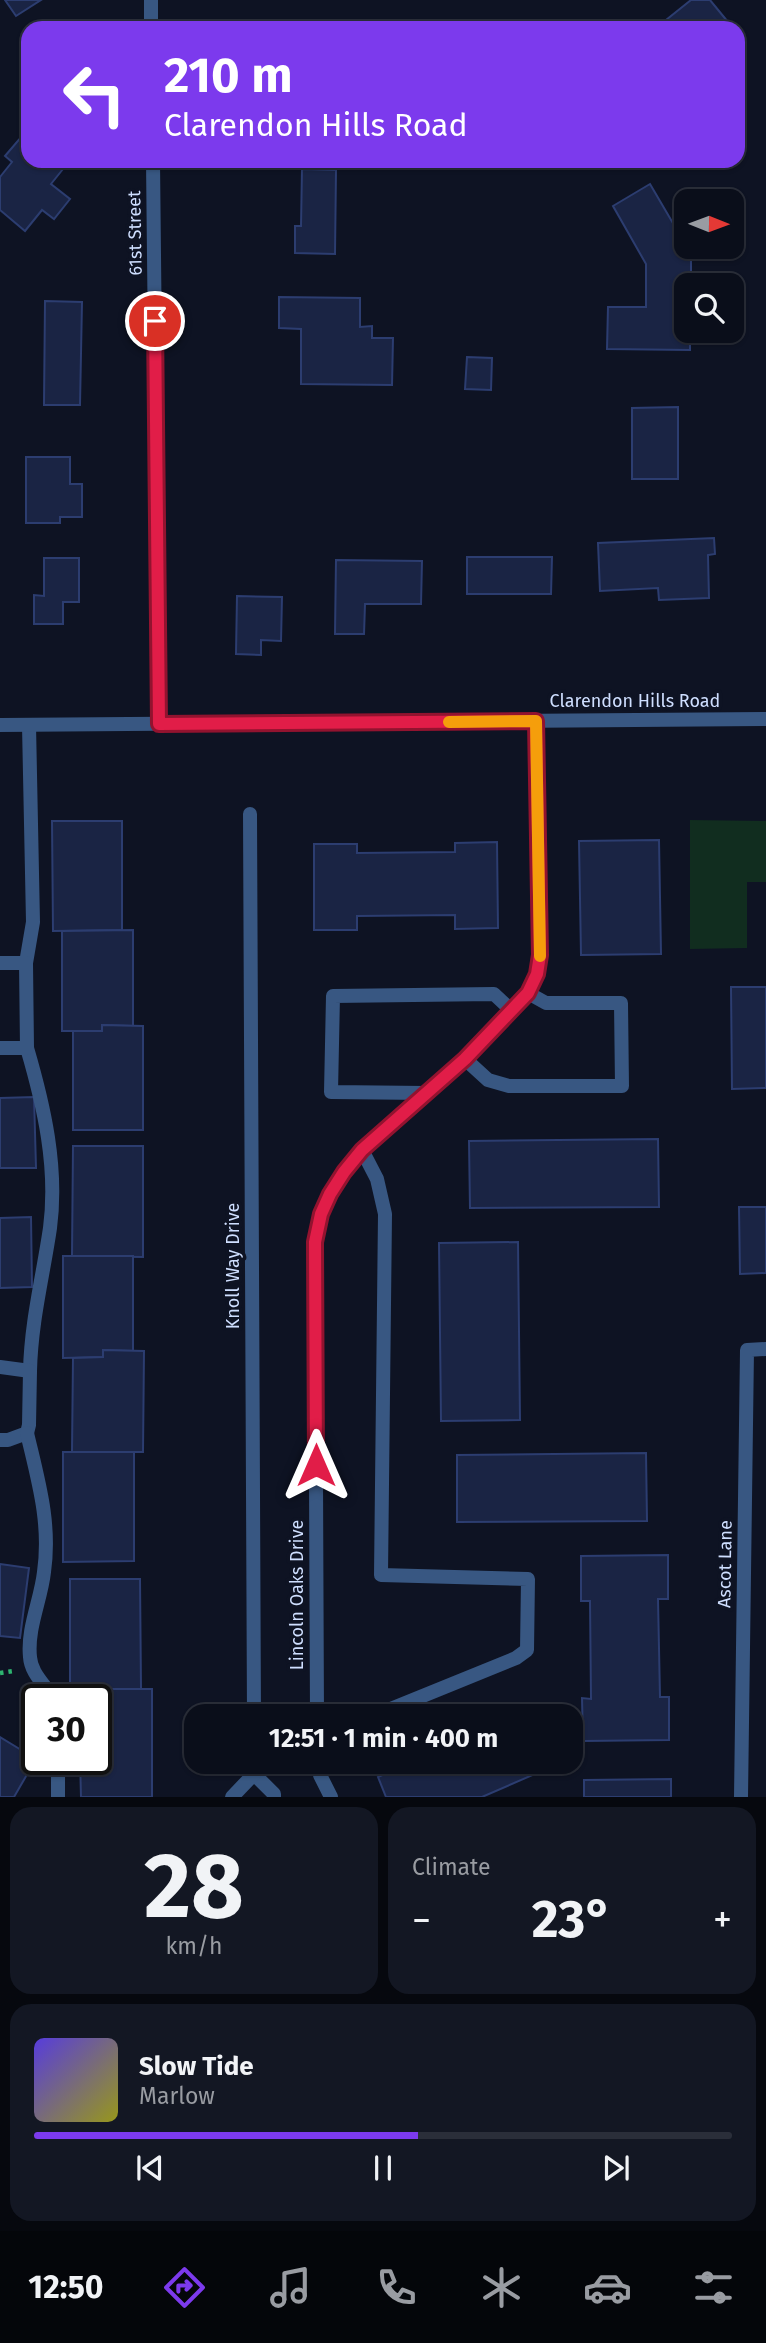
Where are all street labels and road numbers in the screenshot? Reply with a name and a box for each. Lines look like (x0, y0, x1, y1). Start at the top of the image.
street label: 61st Street (123, 190, 147, 276)
street label: Clarendon Hills Road (550, 690, 720, 712)
street label: Knoll Way Drive (222, 1203, 244, 1329)
street label: Lincoln Oaks Drive (286, 1520, 308, 1670)
street label: Ascot Lane (713, 1520, 737, 1608)

